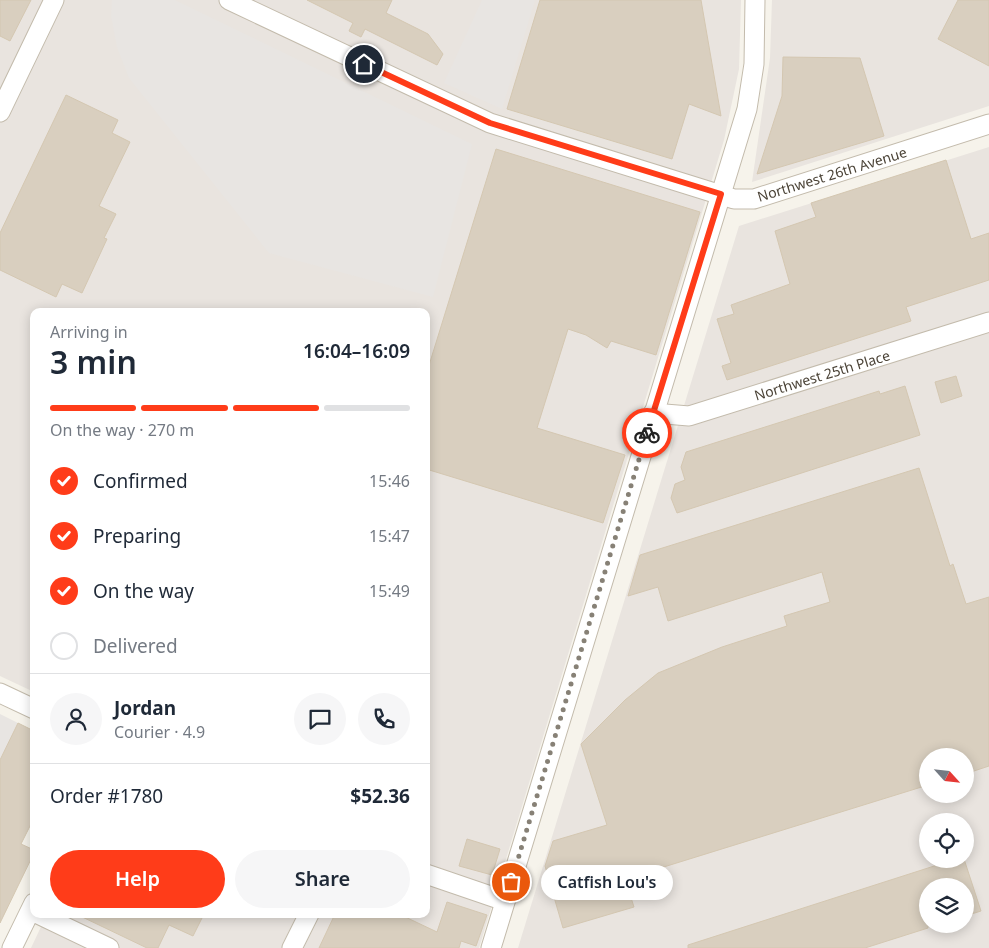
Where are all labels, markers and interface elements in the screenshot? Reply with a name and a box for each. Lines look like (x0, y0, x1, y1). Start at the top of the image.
pin (343, 43, 385, 85)
icon: home (350, 50, 378, 78)
street label: Northwest 26th Avenue (755, 142, 909, 206)
text: Arriving in (50, 321, 128, 343)
text: 16:04–16:09 (303, 338, 410, 364)
text: 3 min (50, 340, 137, 383)
street label: Northwest 25th Place (752, 345, 892, 405)
courier (622, 408, 672, 458)
text: On the way · 270 m (50, 419, 194, 441)
icon: bike (633, 419, 661, 447)
icon: check (50, 467, 78, 495)
text: Confirmed (93, 468, 188, 494)
text: 15:46 (369, 470, 410, 492)
icon: check (50, 522, 78, 550)
text: Preparing (93, 523, 181, 549)
text: 15:47 (369, 525, 410, 547)
icon: check (50, 577, 78, 605)
text: On the way (93, 578, 194, 604)
text: 15:49 (369, 580, 410, 602)
text: Delivered (93, 633, 178, 659)
button: person (50, 693, 102, 745)
button: chat (294, 693, 346, 745)
button: phone (358, 693, 410, 745)
text: Jordan (114, 695, 176, 721)
text: Courier · 4.9 (114, 721, 205, 743)
north arrow (919, 748, 974, 802)
map controls (919, 748, 974, 933)
text: Order #1780 (50, 783, 163, 809)
text: $52.36 (350, 783, 410, 809)
button: locate (919, 813, 974, 868)
button: Help (50, 850, 225, 908)
button: Share (235, 850, 410, 908)
pin (490, 861, 532, 903)
callout: Catfish Lou's (541, 864, 674, 900)
icon: bag (497, 868, 525, 896)
text: Catfish Lou's (557, 871, 657, 893)
button: layers (919, 878, 974, 933)

